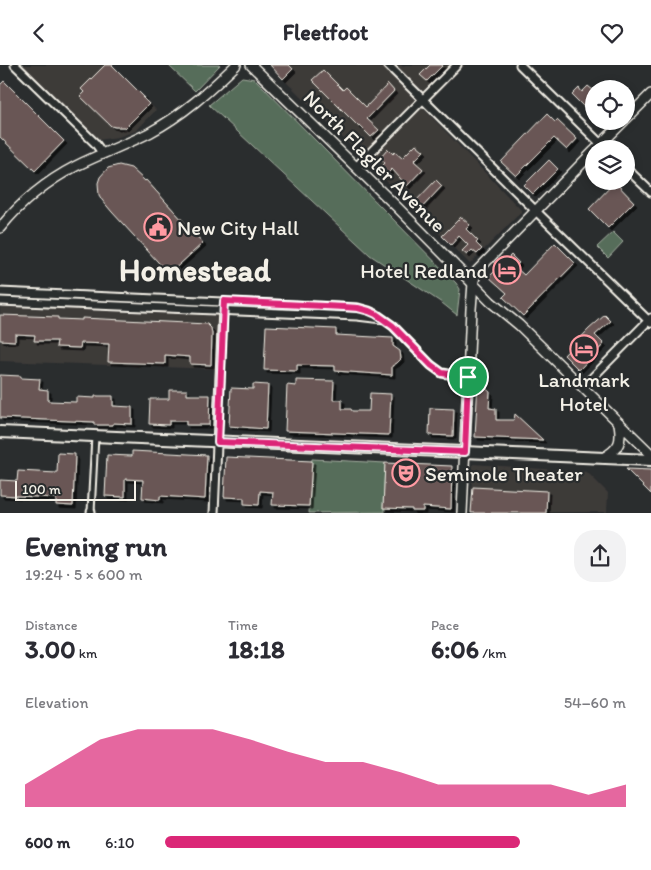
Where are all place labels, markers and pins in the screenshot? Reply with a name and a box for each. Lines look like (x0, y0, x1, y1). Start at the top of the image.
public building icon: New City Hall (143, 212, 173, 242)
place label: New City Hall (177, 215, 299, 240)
hotel icon: Hotel Redland (492, 255, 522, 285)
place label: Hotel Redland (360, 258, 489, 283)
hotel icon: Landmark Hotel (569, 334, 599, 364)
pin (447, 356, 489, 398)
place label: Landmark Hotel (538, 367, 630, 416)
theatre icon: Seminole Theater (391, 458, 421, 488)
place label: Seminole Theater (425, 461, 583, 486)

